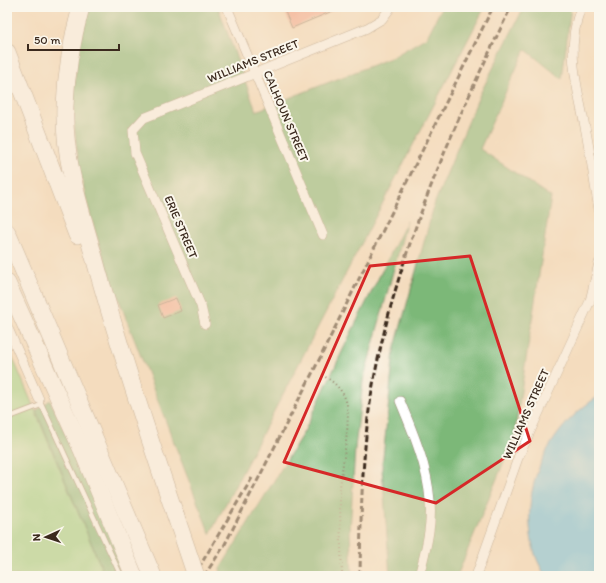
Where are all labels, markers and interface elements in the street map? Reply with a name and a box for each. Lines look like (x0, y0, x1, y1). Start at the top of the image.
scale bar (28, 26, 119, 52)
text: 50 m (34, 33, 60, 47)
street label: WILLIAMS STREET (205, 36, 301, 86)
street label: CALHOUN STREET (260, 68, 312, 164)
street label: ERIE STREET (161, 193, 201, 261)
street label: WILLIAMS STREET (500, 366, 552, 461)
north arrow (26, 517, 66, 557)
text: N (30, 533, 43, 542)

